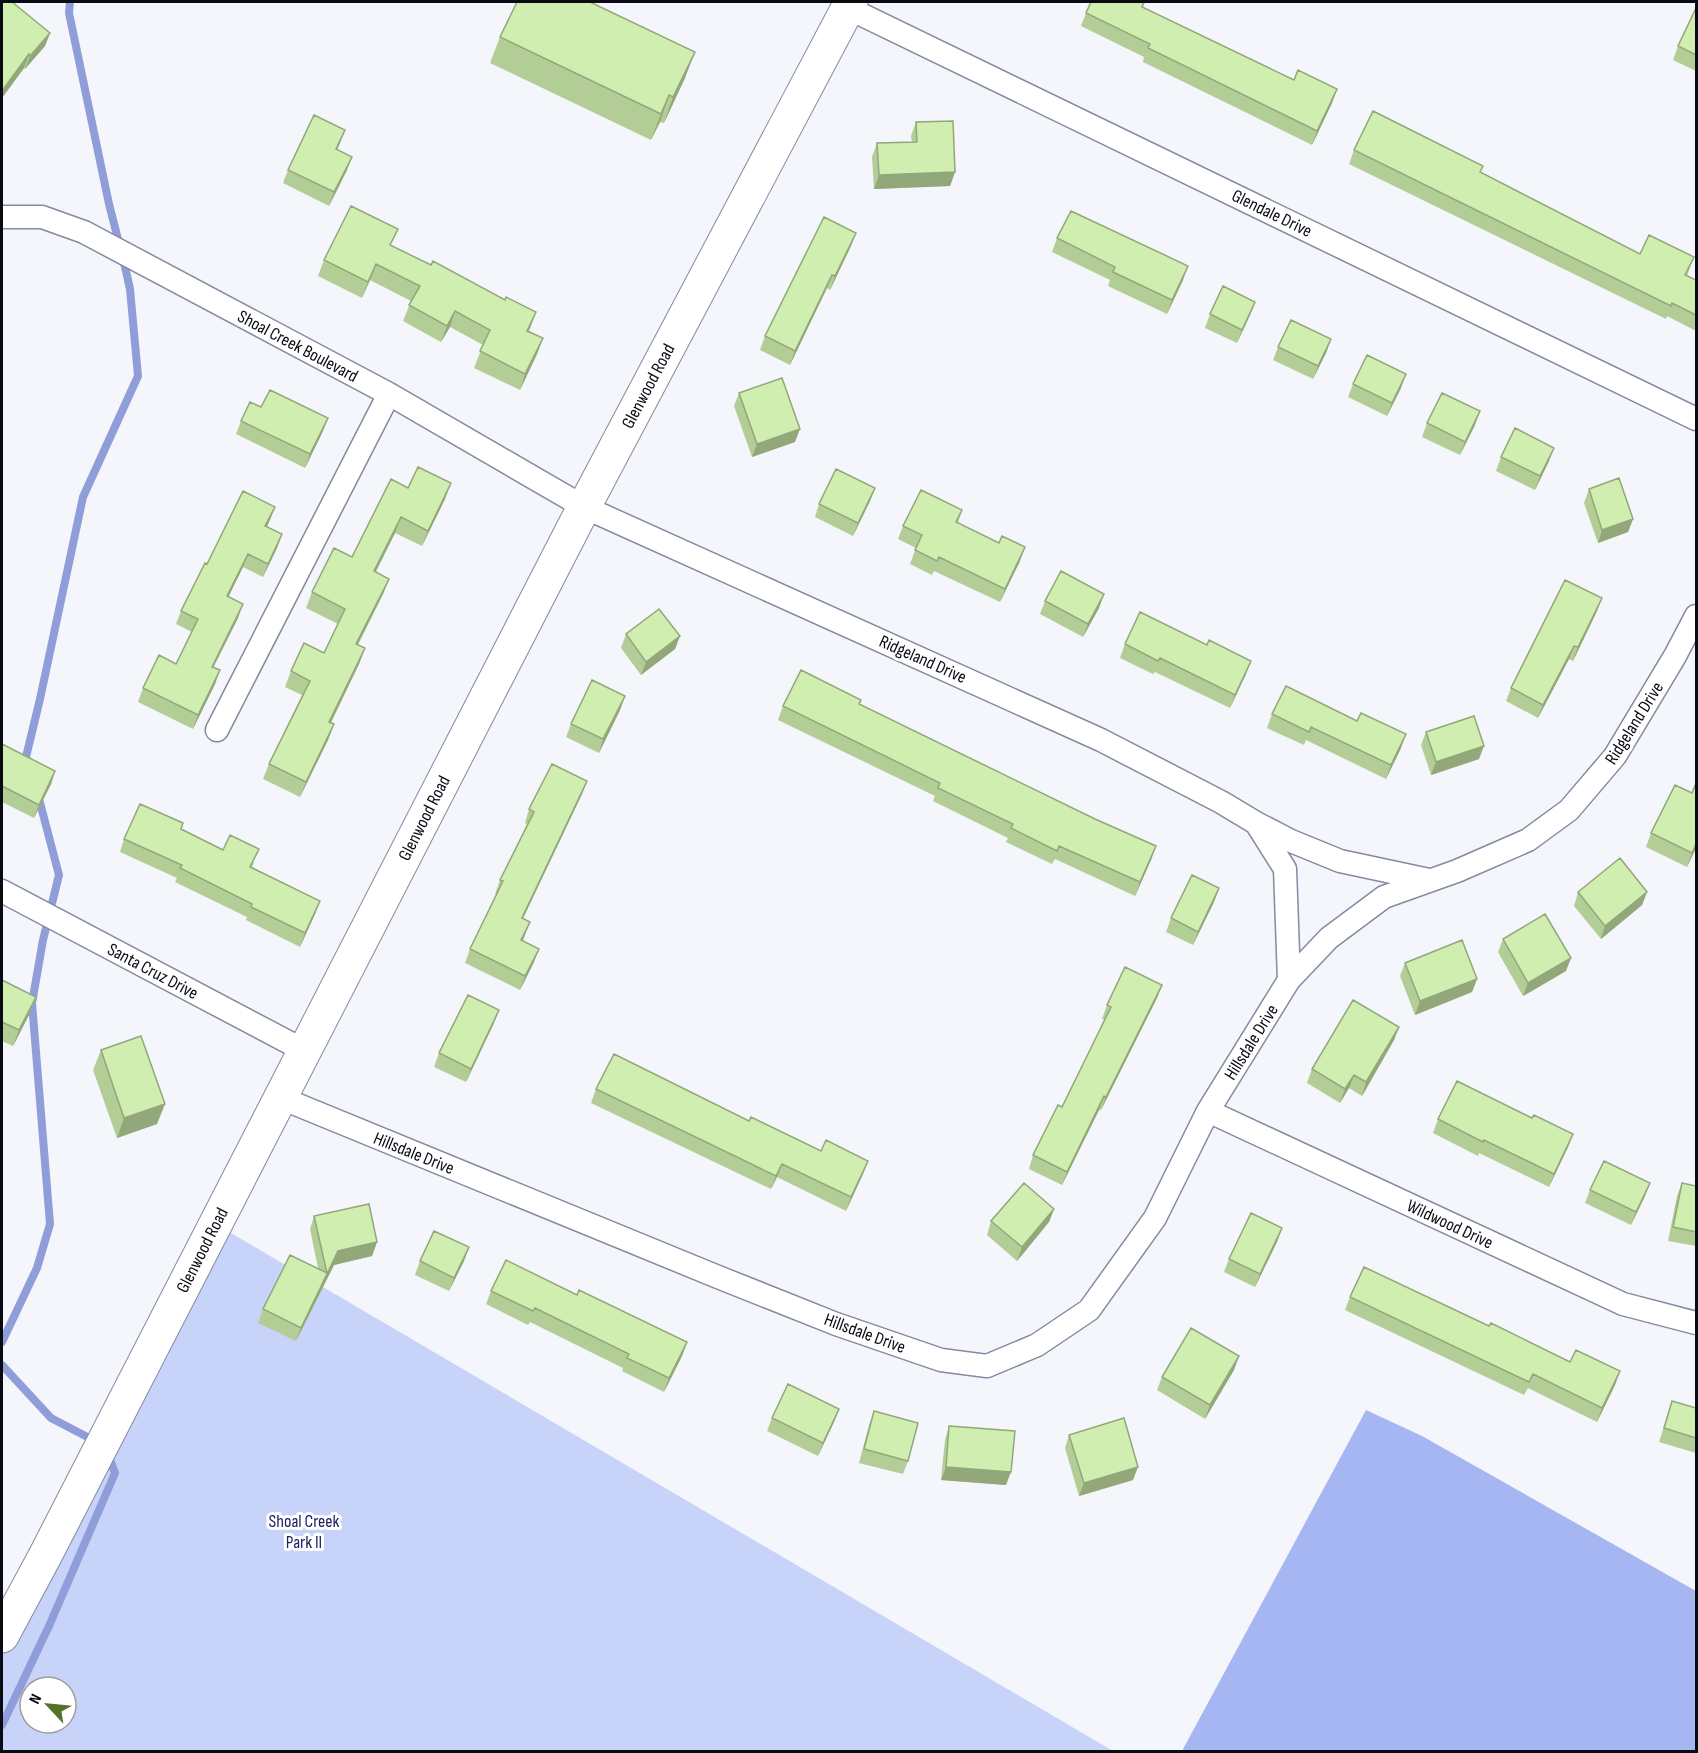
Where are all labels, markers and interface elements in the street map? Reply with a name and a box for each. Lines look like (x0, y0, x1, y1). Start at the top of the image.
street label: Glendale Drive (1228, 185, 1315, 242)
street label: Shoal Creek Boulevard (234, 306, 362, 387)
street label: Glenwood Road (617, 340, 679, 432)
street label: Ridgeland Drive (876, 631, 970, 688)
street label: Ridgeland Drive (1601, 678, 1668, 768)
street label: Glenwood Road (394, 772, 455, 864)
street label: Santa Cruz Drive (104, 939, 202, 1004)
street label: Hillsdale Drive (1220, 1001, 1283, 1084)
street label: Hillsdale Drive (370, 1128, 457, 1179)
street label: Wildwood Drive (1403, 1195, 1496, 1254)
street label: Glenwood Road (172, 1204, 233, 1296)
street label: Hillsdale Drive (821, 1309, 908, 1358)
park label: Shoal Creek Park II (269, 1511, 340, 1553)
north arrow (18, 1675, 78, 1735)
text: N (25, 1691, 46, 1707)

